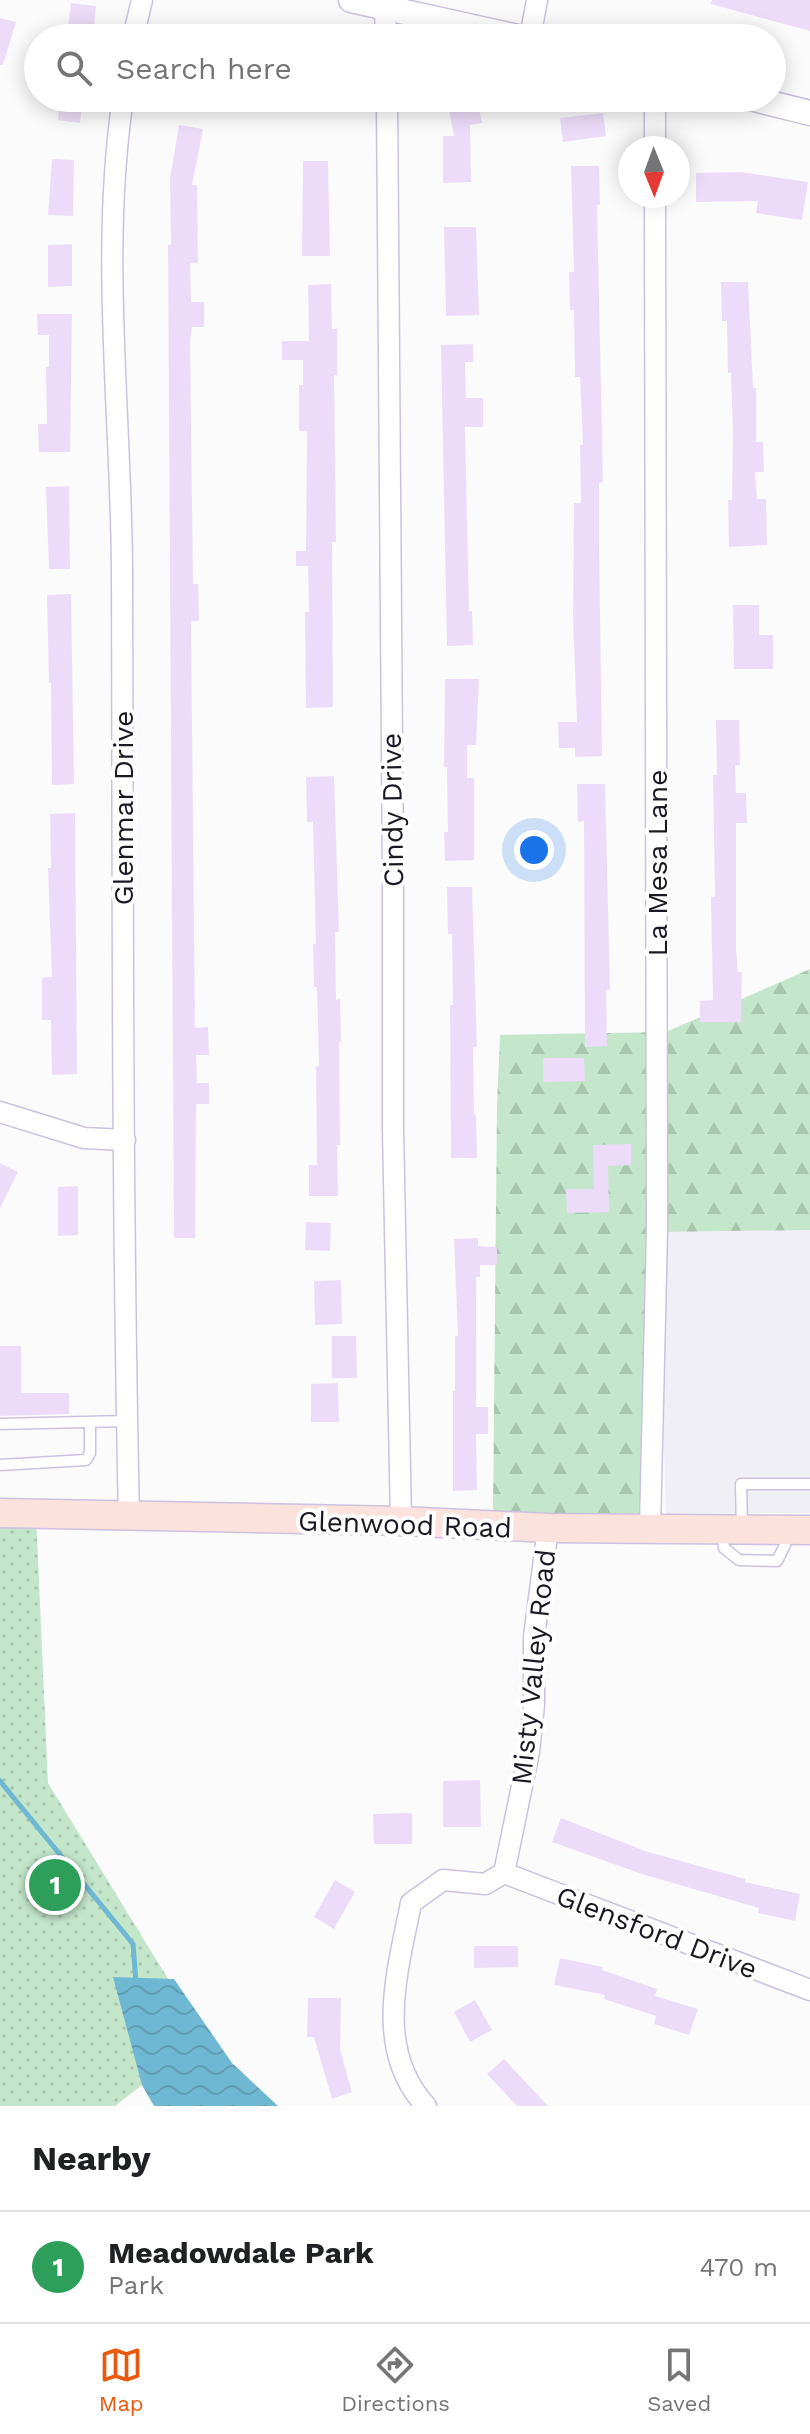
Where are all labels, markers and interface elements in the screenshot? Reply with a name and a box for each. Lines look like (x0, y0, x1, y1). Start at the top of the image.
search box (24, 24, 786, 112)
icon: search (52, 46, 96, 90)
text: Search here (116, 51, 292, 86)
north arrow (618, 136, 690, 208)
street label: Glenmar Drive (107, 711, 140, 905)
street label: Cindy Drive (375, 732, 410, 888)
street label: La Mesa Lane (641, 770, 674, 956)
your location (514, 830, 554, 870)
street label: Glenwood Road (297, 1504, 513, 1545)
street label: Misty Valley Road (505, 1548, 562, 1787)
pin: 1 (29, 1855, 81, 1915)
street label: Glensford Drive (552, 1879, 762, 1986)
text: Nearby (32, 2138, 151, 2178)
text: Meadowdale Park (108, 2235, 374, 2270)
text: 1 (52, 2252, 64, 2282)
text: 470 m (700, 2252, 778, 2282)
text: Park (108, 2270, 164, 2300)
tab: Map (99, 2343, 144, 2416)
tab: Directions (341, 2343, 450, 2416)
tab: Saved (647, 2343, 711, 2416)

